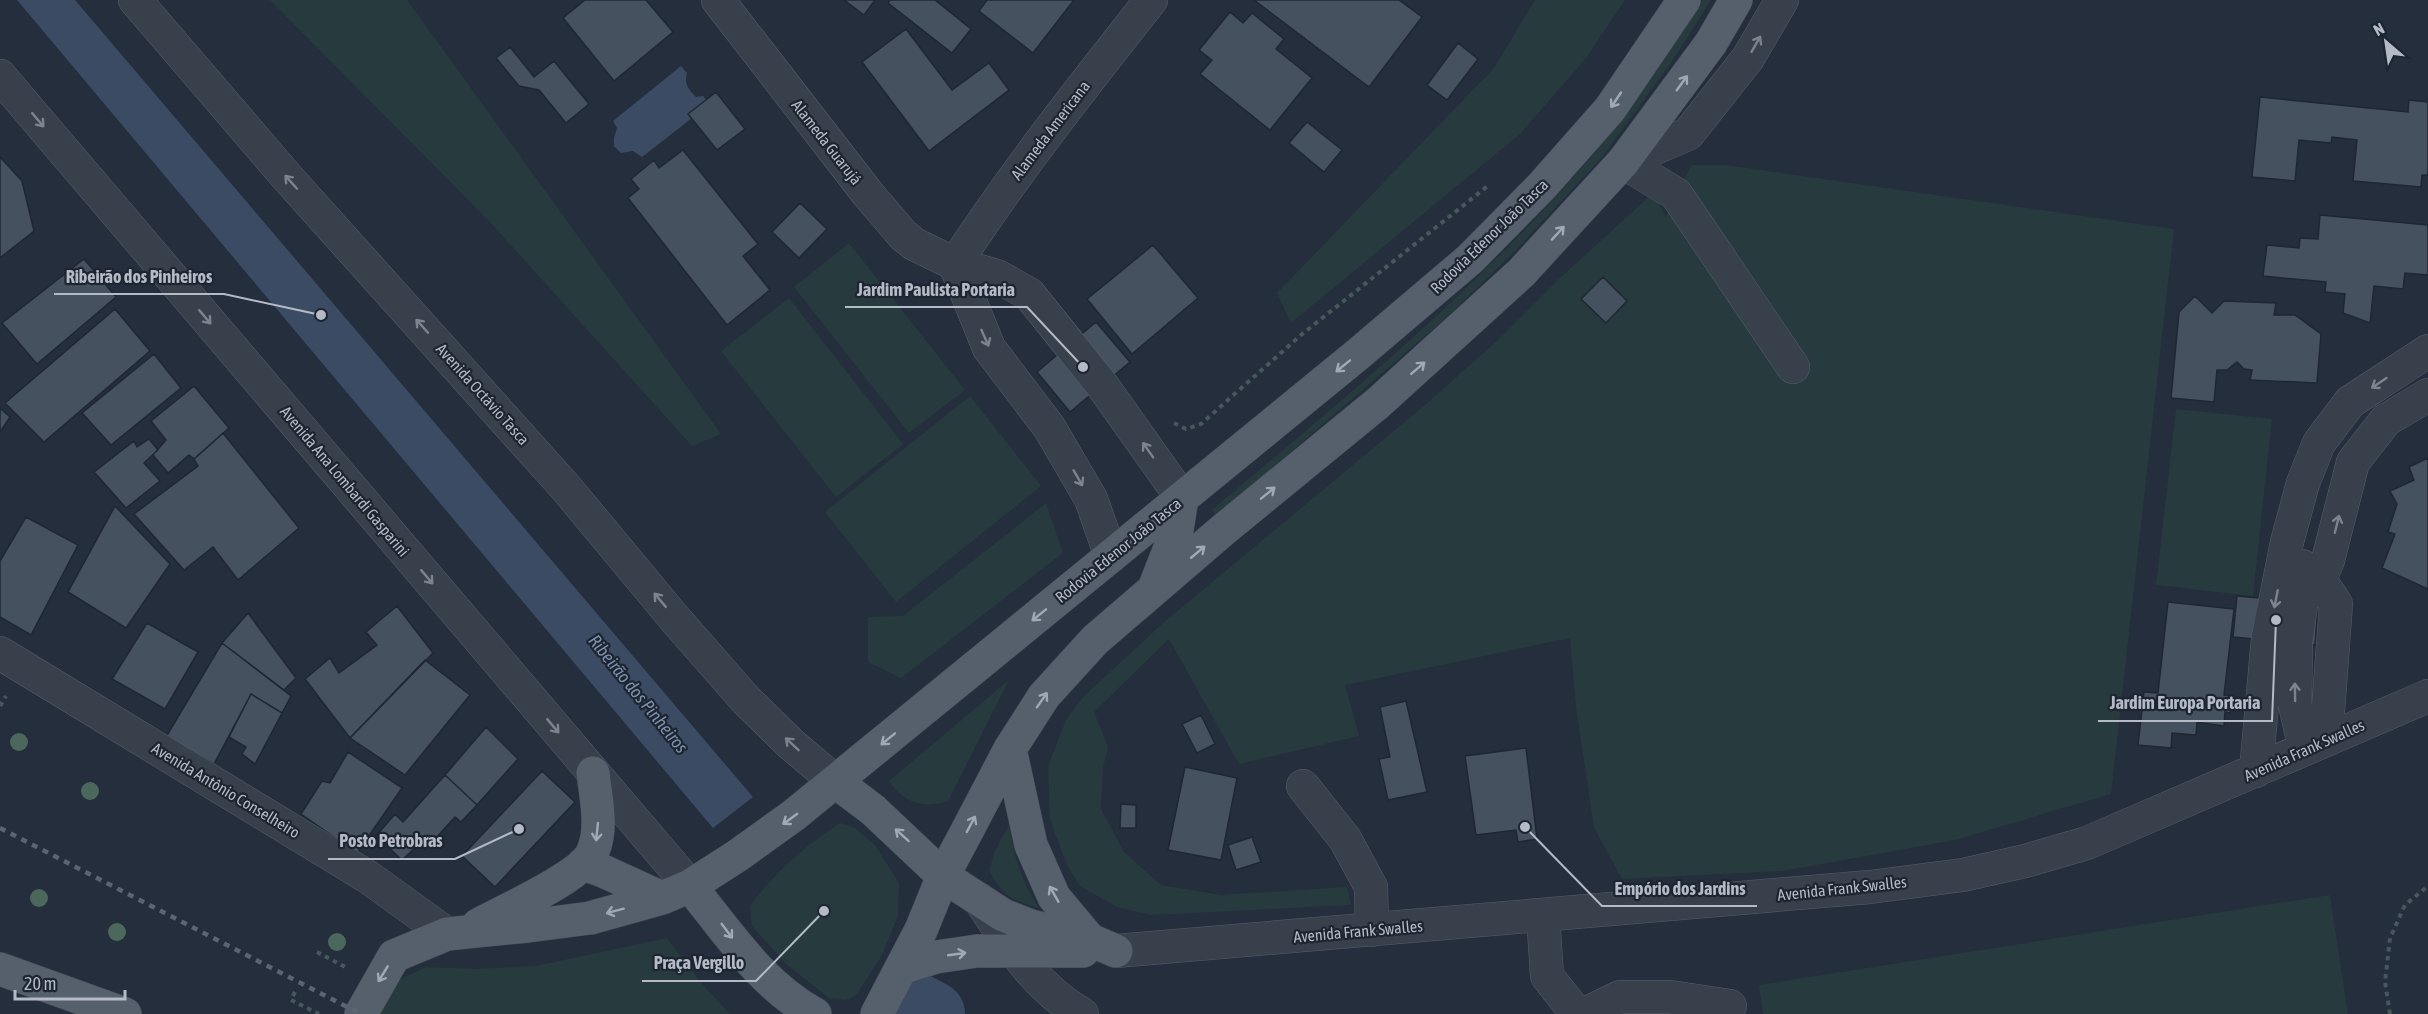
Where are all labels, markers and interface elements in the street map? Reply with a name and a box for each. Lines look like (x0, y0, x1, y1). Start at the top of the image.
north arrow (2356, 12, 2416, 72)
text: N (2370, 19, 2387, 39)
one-way arrow (1751, 36, 1763, 53)
one-way arrow (1675, 75, 1688, 91)
street label: Alameda Americana (1007, 77, 1093, 183)
one-way arrow (1610, 92, 1622, 108)
street label: Alameda Guarujá (788, 96, 866, 189)
one-way arrow (31, 112, 45, 127)
one-way arrow (284, 174, 298, 189)
street label: Rodovia Edenor João Tasca (1427, 175, 1551, 297)
one-way arrow (1551, 226, 1565, 241)
callout: Ribeirão dos Pinheiros (54, 258, 224, 294)
text: Ribeirão dos Pinheiros (66, 266, 213, 287)
callout: Jardim Paulista Portaria (845, 271, 1027, 307)
text: Jardim Paulista Portaria (856, 279, 1015, 300)
one-way arrow (198, 309, 212, 324)
one-way arrow (415, 319, 429, 334)
one-way arrow (980, 328, 991, 346)
street label: Avenida Octávio Tasca (433, 340, 533, 448)
one-way arrow (1335, 360, 1351, 373)
one-way arrow (1410, 361, 1425, 375)
one-way arrow (2371, 377, 2388, 389)
street label: Avenida Ana Lombardi Gasparini (276, 402, 413, 560)
one-way arrow (1142, 443, 1154, 459)
one-way arrow (1073, 469, 1085, 486)
one-way arrow (1260, 487, 1276, 500)
street label: Rodovia Edenor João Tasca (1052, 494, 1184, 606)
one-way arrow (2332, 515, 2344, 534)
one-way arrow (1190, 545, 1206, 558)
one-way arrow (420, 569, 434, 584)
one-way arrow (2270, 589, 2281, 609)
one-way arrow (653, 593, 667, 608)
one-way arrow (1032, 608, 1047, 622)
water label: Ribeirão dos Pinheiros (584, 630, 692, 757)
one-way arrow (2289, 682, 2301, 702)
callout: Jardim Europa Portaria (2098, 685, 2272, 721)
one-way arrow (1036, 692, 1048, 709)
text: Jardim Europa Portaria (2109, 692, 2260, 713)
street label: Avenida Frank Swalles (2241, 715, 2367, 785)
one-way arrow (546, 718, 560, 733)
one-way arrow (881, 732, 896, 746)
one-way arrow (784, 737, 799, 751)
street label: Avenida Antônio Conselheiro (149, 739, 303, 841)
one-way arrow (782, 812, 798, 825)
one-way arrow (965, 816, 977, 834)
one-way arrow (591, 821, 602, 841)
callout: Posto Petrobras (328, 823, 455, 859)
one-way arrow (895, 828, 910, 842)
text: Posto Petrobras (339, 830, 443, 851)
callout: Empório dos Jardins (1602, 870, 1757, 906)
street label: Avenida Frank Swalles (1777, 872, 1908, 904)
text: Empório dos Jardins (1614, 878, 1746, 899)
one-way arrow (1048, 886, 1060, 903)
one-way arrow (606, 906, 625, 917)
street label: Avenida Frank Swalles (1293, 916, 1424, 946)
one-way arrow (720, 923, 733, 939)
callout: Praça Vergillo (642, 945, 756, 981)
one-way arrow (947, 948, 967, 959)
text: Praça Vergillo (654, 952, 744, 973)
scale bar (15, 963, 124, 1001)
one-way arrow (377, 965, 388, 983)
text: 20 m (24, 973, 56, 994)

